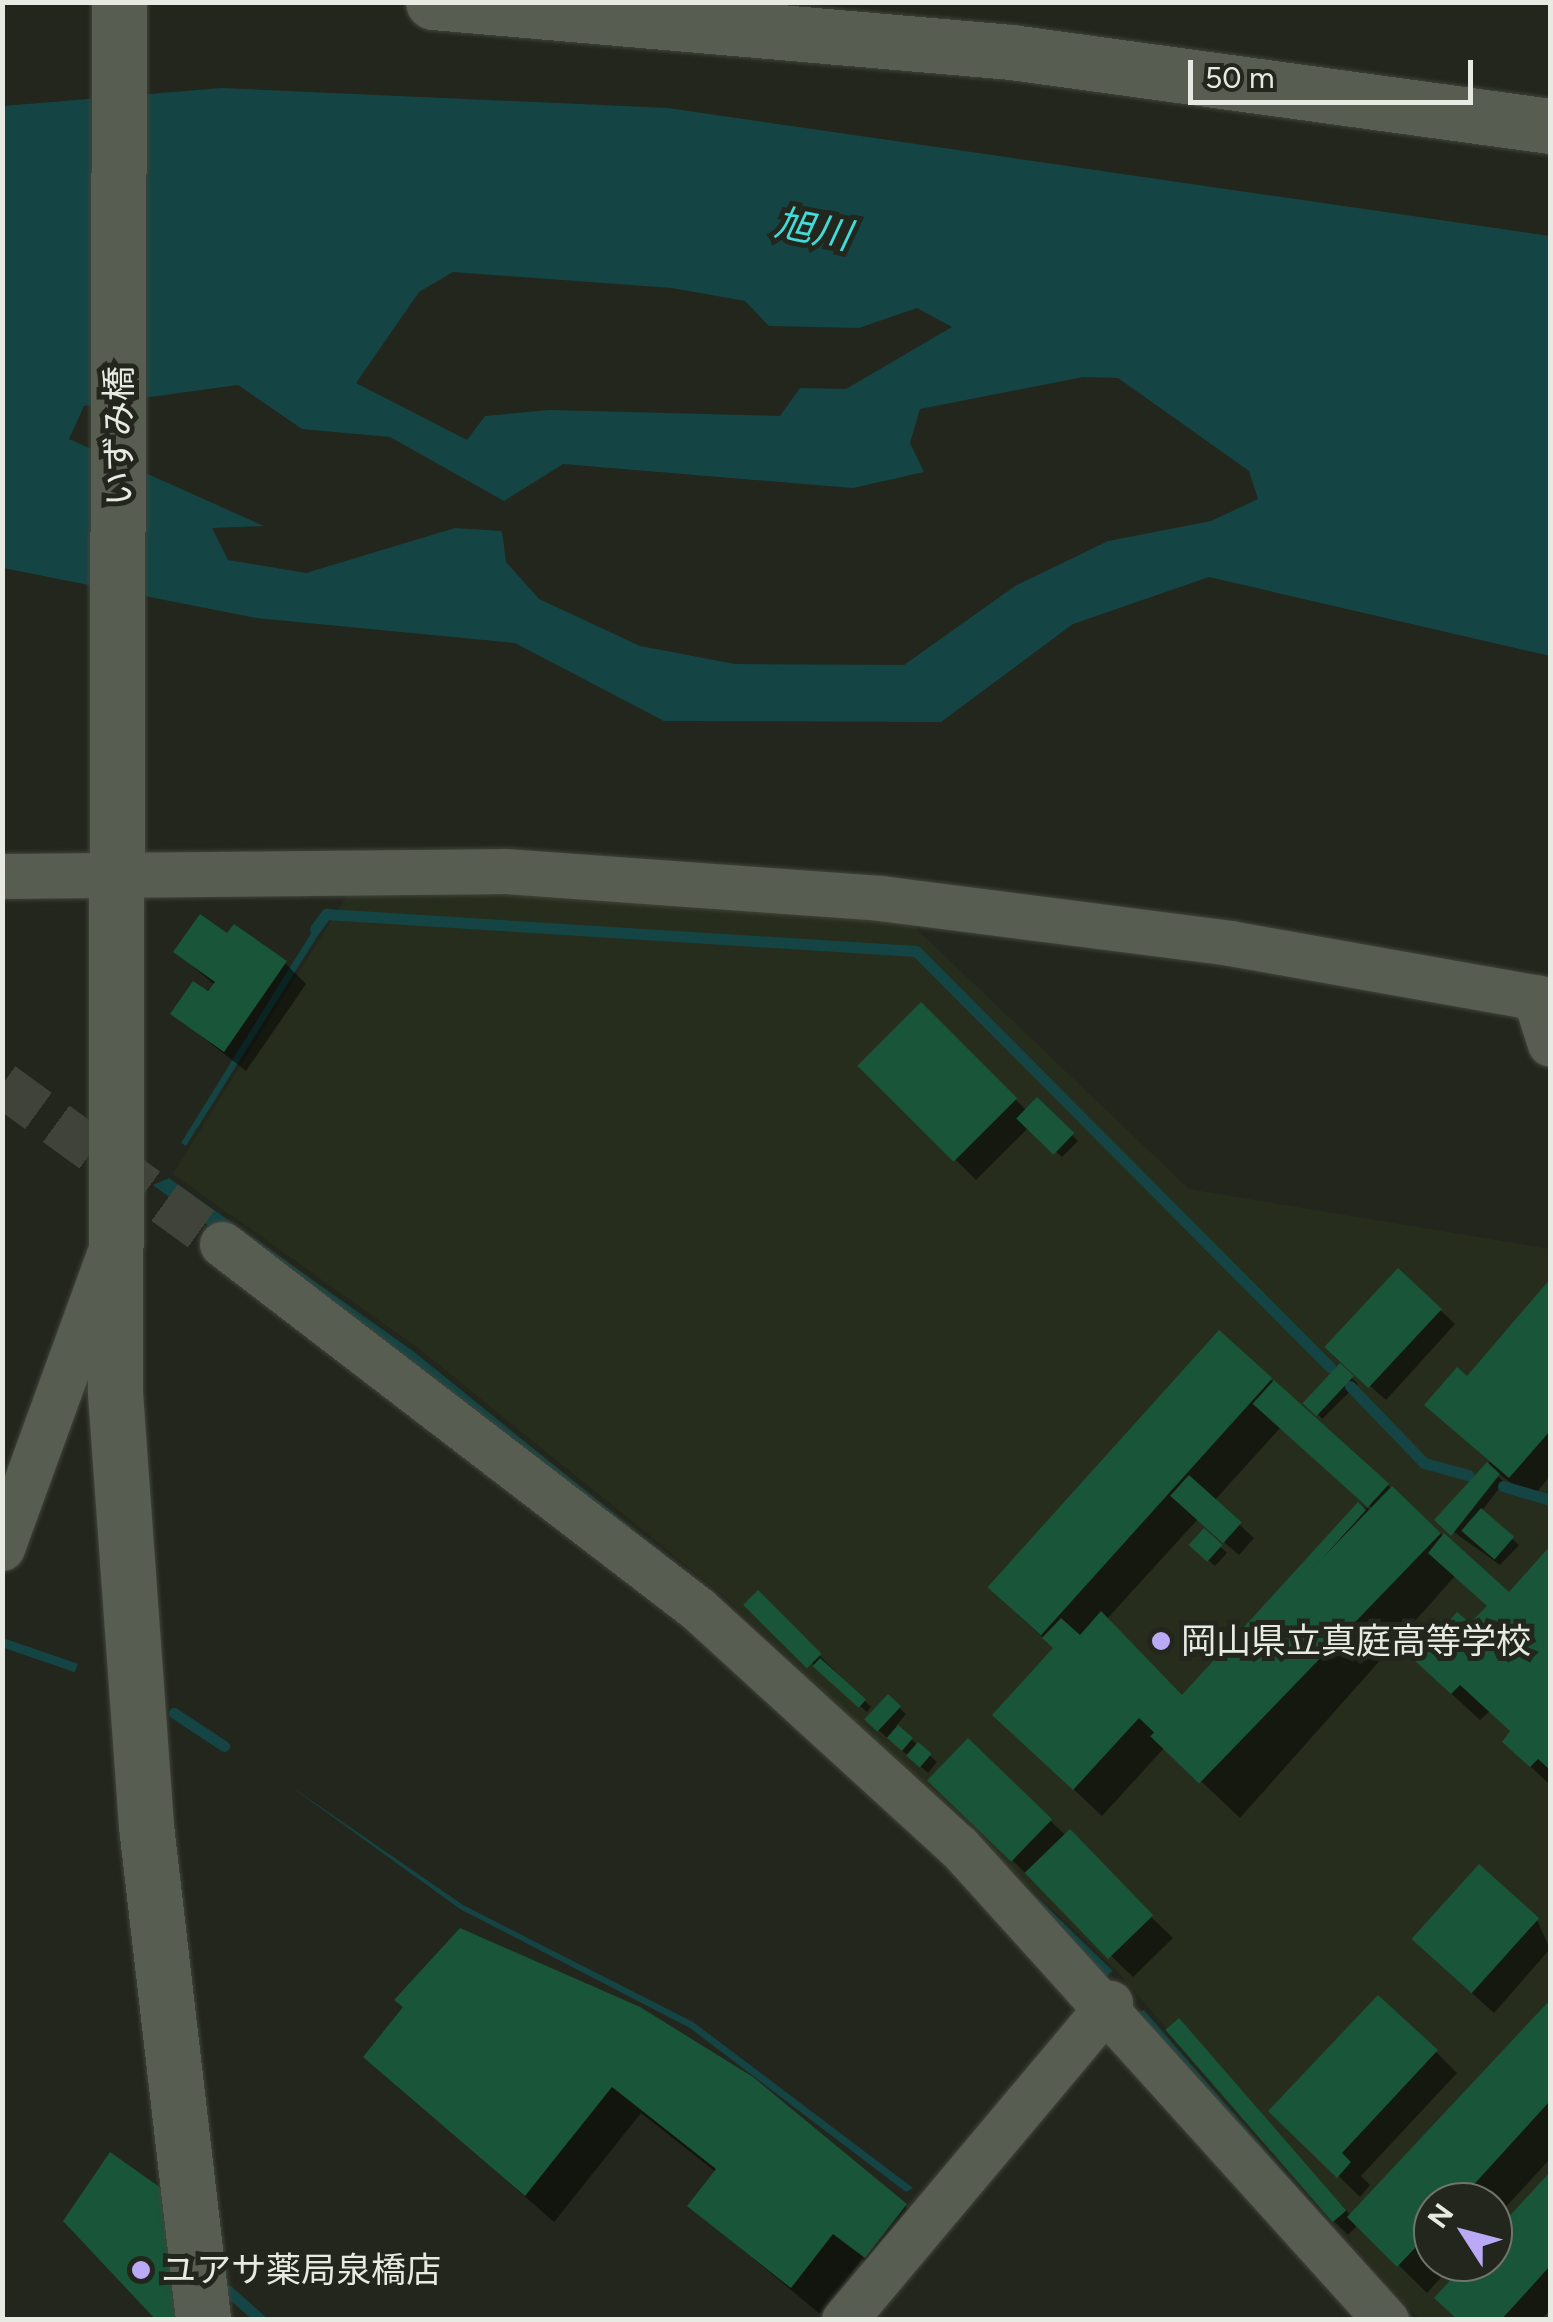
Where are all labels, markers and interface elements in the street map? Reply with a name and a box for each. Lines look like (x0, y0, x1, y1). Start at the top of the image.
scale bar (1193, 40, 1478, 102)
text: 50 m (1205, 59, 1274, 96)
water label: 旭川 (771, 200, 855, 260)
street label: いずみ橋 (98, 366, 140, 506)
place label: 岡山県立真庭高等学校 (1181, 1620, 1531, 1662)
marker: 岡山県立真庭高等学校 (1150, 1630, 1172, 1652)
north arrow (1413, 2182, 1513, 2282)
text: N (1420, 2197, 1460, 2234)
place label: ユアサ薬局泉橋店 (161, 2249, 441, 2291)
marker: ユアサ薬局泉橋店 (130, 2259, 152, 2281)

